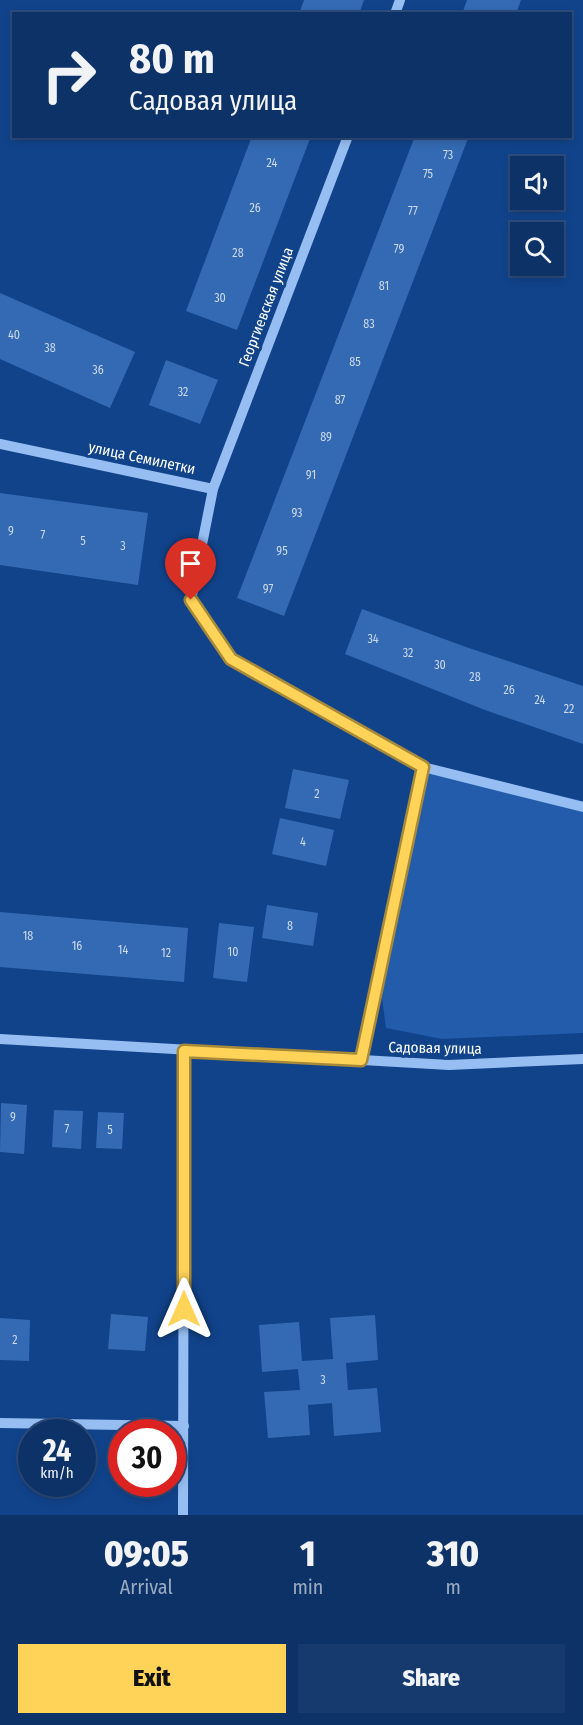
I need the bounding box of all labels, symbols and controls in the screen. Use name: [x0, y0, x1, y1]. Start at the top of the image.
text: 80 m: [129, 34, 215, 84]
icon: right: [30, 36, 108, 114]
text: Садовая улица: [129, 85, 297, 117]
house number: 73: [443, 148, 453, 162]
house number: 24: [267, 156, 278, 170]
map controls: [510, 156, 564, 276]
button: sound: [510, 156, 564, 210]
house number: 75: [423, 167, 434, 181]
house number: 26: [249, 201, 261, 215]
house number: 77: [408, 204, 418, 218]
button: search: [510, 222, 564, 276]
house number: 79: [394, 242, 404, 256]
street label: Георгиевская улица: [235, 245, 297, 369]
house number: 28: [232, 246, 244, 260]
house number: 81: [379, 279, 389, 293]
house number: 30: [214, 291, 226, 305]
house number: 83: [363, 317, 375, 331]
house number: 40: [8, 328, 20, 342]
house number: 38: [44, 341, 56, 355]
house number: 85: [349, 355, 361, 369]
house number: 36: [92, 363, 104, 377]
house number: 32: [178, 385, 188, 399]
house number: 87: [335, 393, 345, 407]
house number: 89: [320, 430, 332, 444]
street label: улица Семилетки: [87, 438, 197, 478]
house number: 91: [306, 468, 316, 482]
house number: 93: [291, 506, 303, 520]
house number: 9: [8, 524, 14, 538]
house number: 7: [41, 528, 46, 542]
house number: 5: [80, 534, 86, 548]
pin: [165, 538, 216, 600]
house number: 3: [120, 539, 126, 553]
house number: 95: [276, 544, 288, 558]
icon: arrive: [174, 547, 207, 580]
house number: 97: [263, 582, 273, 596]
house number: 34: [367, 632, 379, 646]
house number: 32: [403, 646, 413, 660]
house number: 30: [434, 658, 446, 672]
house number: 28: [469, 670, 481, 684]
house number: 26: [503, 683, 515, 697]
house number: 24: [535, 693, 546, 707]
house number: 22: [564, 702, 574, 716]
house number: 2: [314, 787, 320, 801]
house number: 4: [300, 835, 306, 849]
house number: 8: [287, 919, 293, 933]
house number: 18: [23, 929, 33, 943]
house number: 16: [72, 939, 82, 953]
house number: 14: [118, 943, 128, 957]
house number: 10: [228, 945, 238, 959]
house number: 12: [161, 946, 171, 960]
street label: Садовая улица: [388, 1038, 482, 1058]
house number: 9: [10, 1110, 16, 1124]
house number: 7: [65, 1122, 70, 1136]
house number: 5: [107, 1123, 113, 1137]
position arrow: [152, 1277, 216, 1341]
house number: 2: [12, 1333, 18, 1347]
house number: 3: [320, 1373, 326, 1387]
speed limit sign: 30: [108, 1419, 186, 1497]
text: 24: [43, 1433, 71, 1469]
text: km/h: [40, 1464, 74, 1482]
text: 09:05: [104, 1532, 189, 1576]
text: 1: [300, 1532, 316, 1576]
text: 310: [427, 1532, 479, 1576]
text: Arrival: [120, 1575, 173, 1599]
text: min: [292, 1575, 323, 1599]
text: m: [445, 1575, 461, 1599]
button: Exit: [18, 1644, 286, 1713]
button: Share: [298, 1644, 565, 1713]

